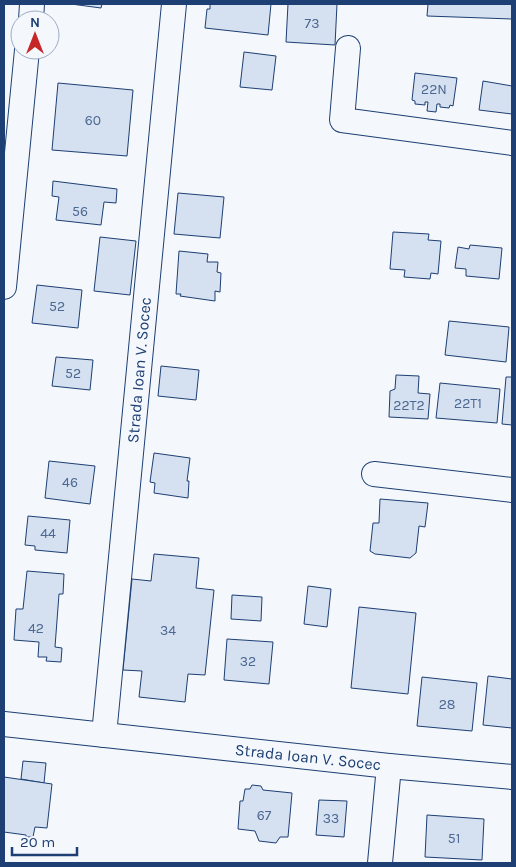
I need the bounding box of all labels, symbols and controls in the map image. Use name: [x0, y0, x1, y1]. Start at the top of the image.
north arrow: [10, 10, 60, 60]
text: N: [30, 14, 40, 31]
house number: 73: [305, 15, 319, 32]
house number: 22N: [421, 81, 447, 98]
house number: 60: [85, 112, 101, 129]
house number: 56: [72, 203, 88, 220]
street label: Strada Ioan V. Socec: [123, 296, 155, 444]
house number: 52: [49, 298, 65, 315]
house number: 52: [65, 365, 81, 382]
house number: 22T1: [454, 395, 482, 412]
house number: 22T2: [393, 397, 425, 414]
house number: 46: [62, 474, 78, 491]
house number: 44: [40, 525, 56, 542]
house number: 42: [28, 620, 44, 637]
house number: 34: [160, 622, 176, 639]
house number: 32: [240, 653, 256, 670]
house number: 28: [439, 696, 455, 713]
street label: Strada Ioan V. Socec: [234, 740, 382, 774]
house number: 67: [257, 807, 272, 824]
house number: 33: [323, 810, 339, 827]
scale bar: [12, 824, 78, 856]
house number: 51: [448, 830, 460, 847]
text: 20 m: [20, 833, 55, 851]

